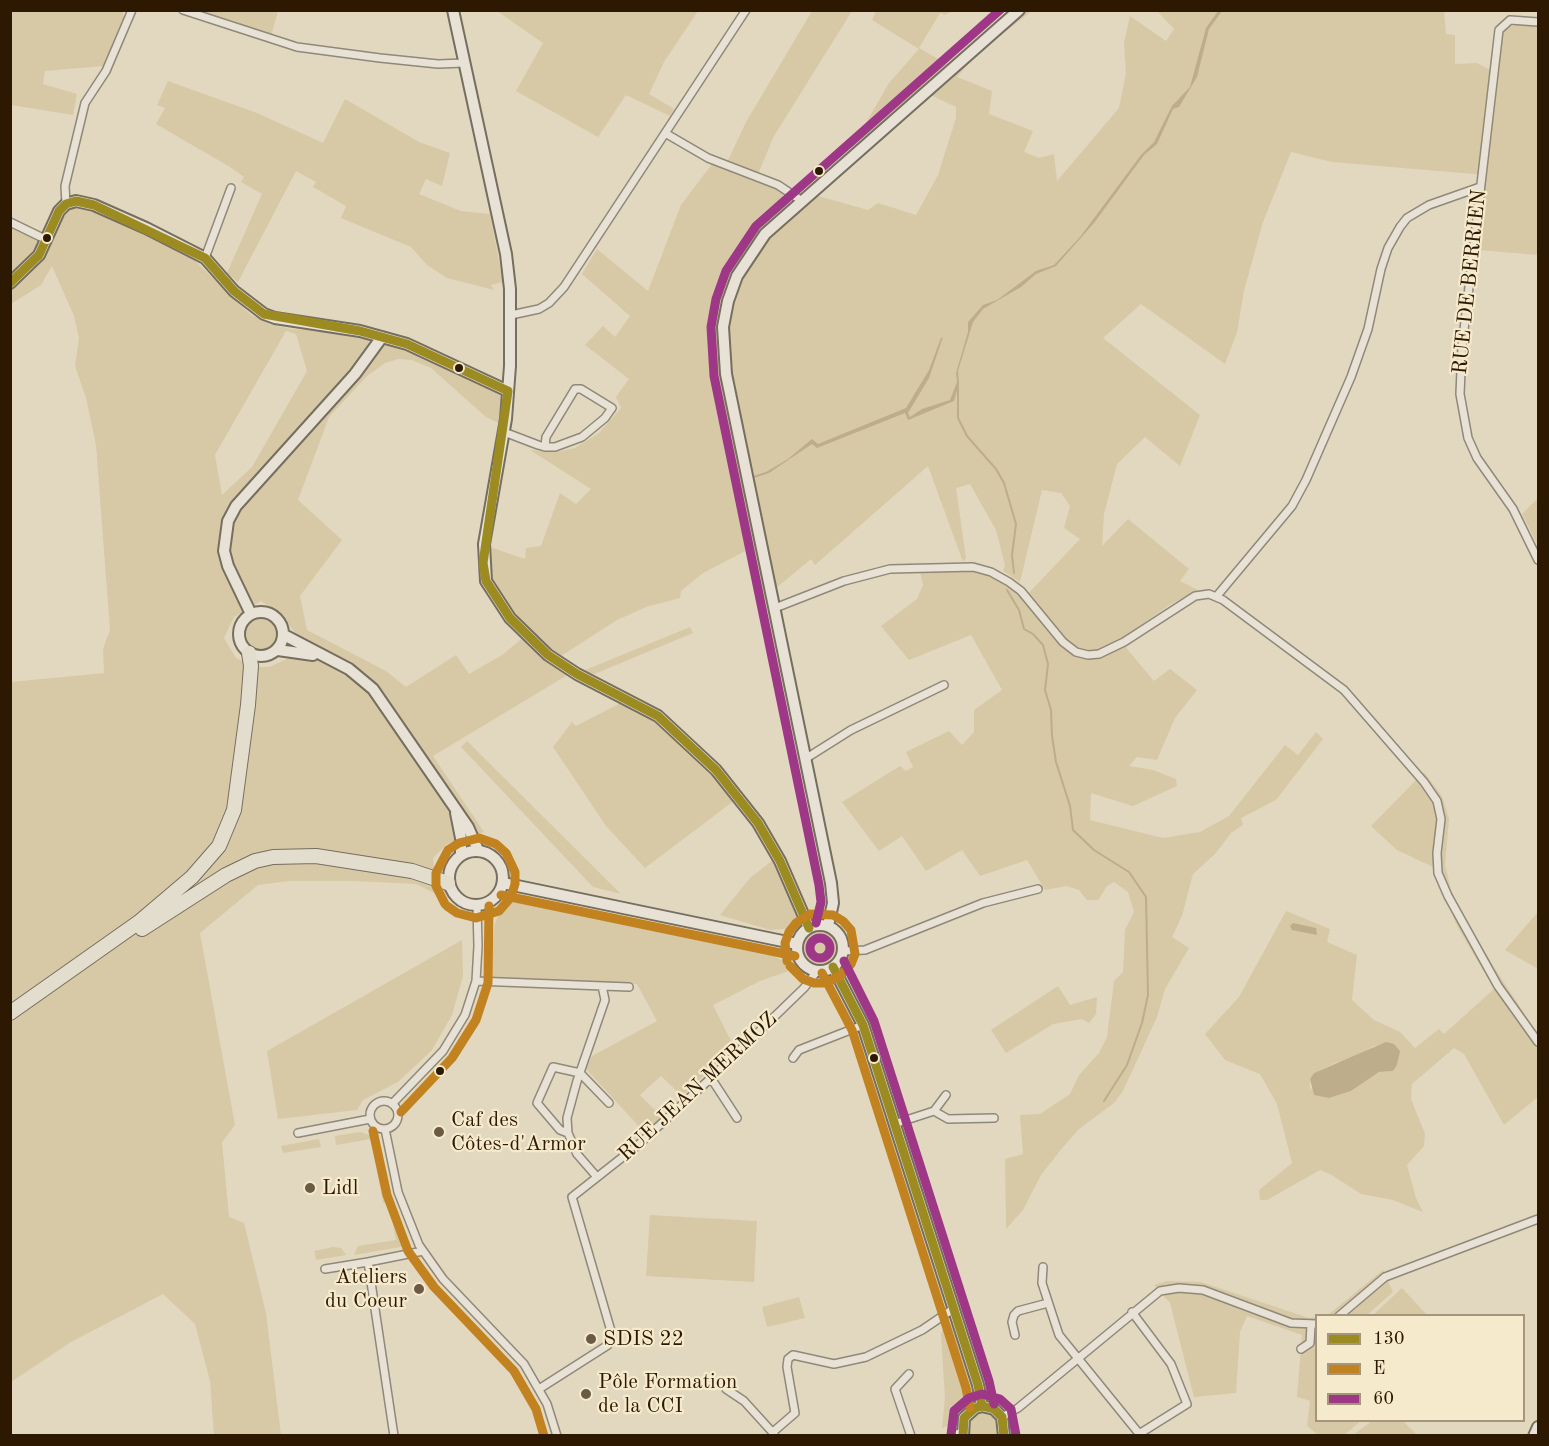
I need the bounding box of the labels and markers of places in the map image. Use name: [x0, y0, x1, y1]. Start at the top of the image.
unlabelled marker: [813, 165, 825, 177]
unlabelled marker: [41, 232, 53, 244]
unlabelled marker: [453, 362, 465, 374]
unlabelled marker: [868, 1052, 880, 1064]
unlabelled marker: [434, 1065, 446, 1077]
place label: Caf des Côtes-d'Armor: [451, 1107, 586, 1157]
marker: Caf des Côtes-d'Armor: [432, 1125, 446, 1139]
place label: Lidl: [322, 1175, 358, 1201]
marker: Lidl: [303, 1181, 317, 1195]
place label: Ateliers du Coeur: [325, 1264, 407, 1314]
marker: Ateliers du Coeur: [412, 1282, 426, 1296]
place label: SDIS 22: [603, 1326, 684, 1352]
marker: SDIS 22: [584, 1332, 598, 1346]
place label: Pôle Formation de la CCI: [598, 1369, 737, 1419]
marker: Pôle Formation de la CCI: [579, 1387, 593, 1401]

